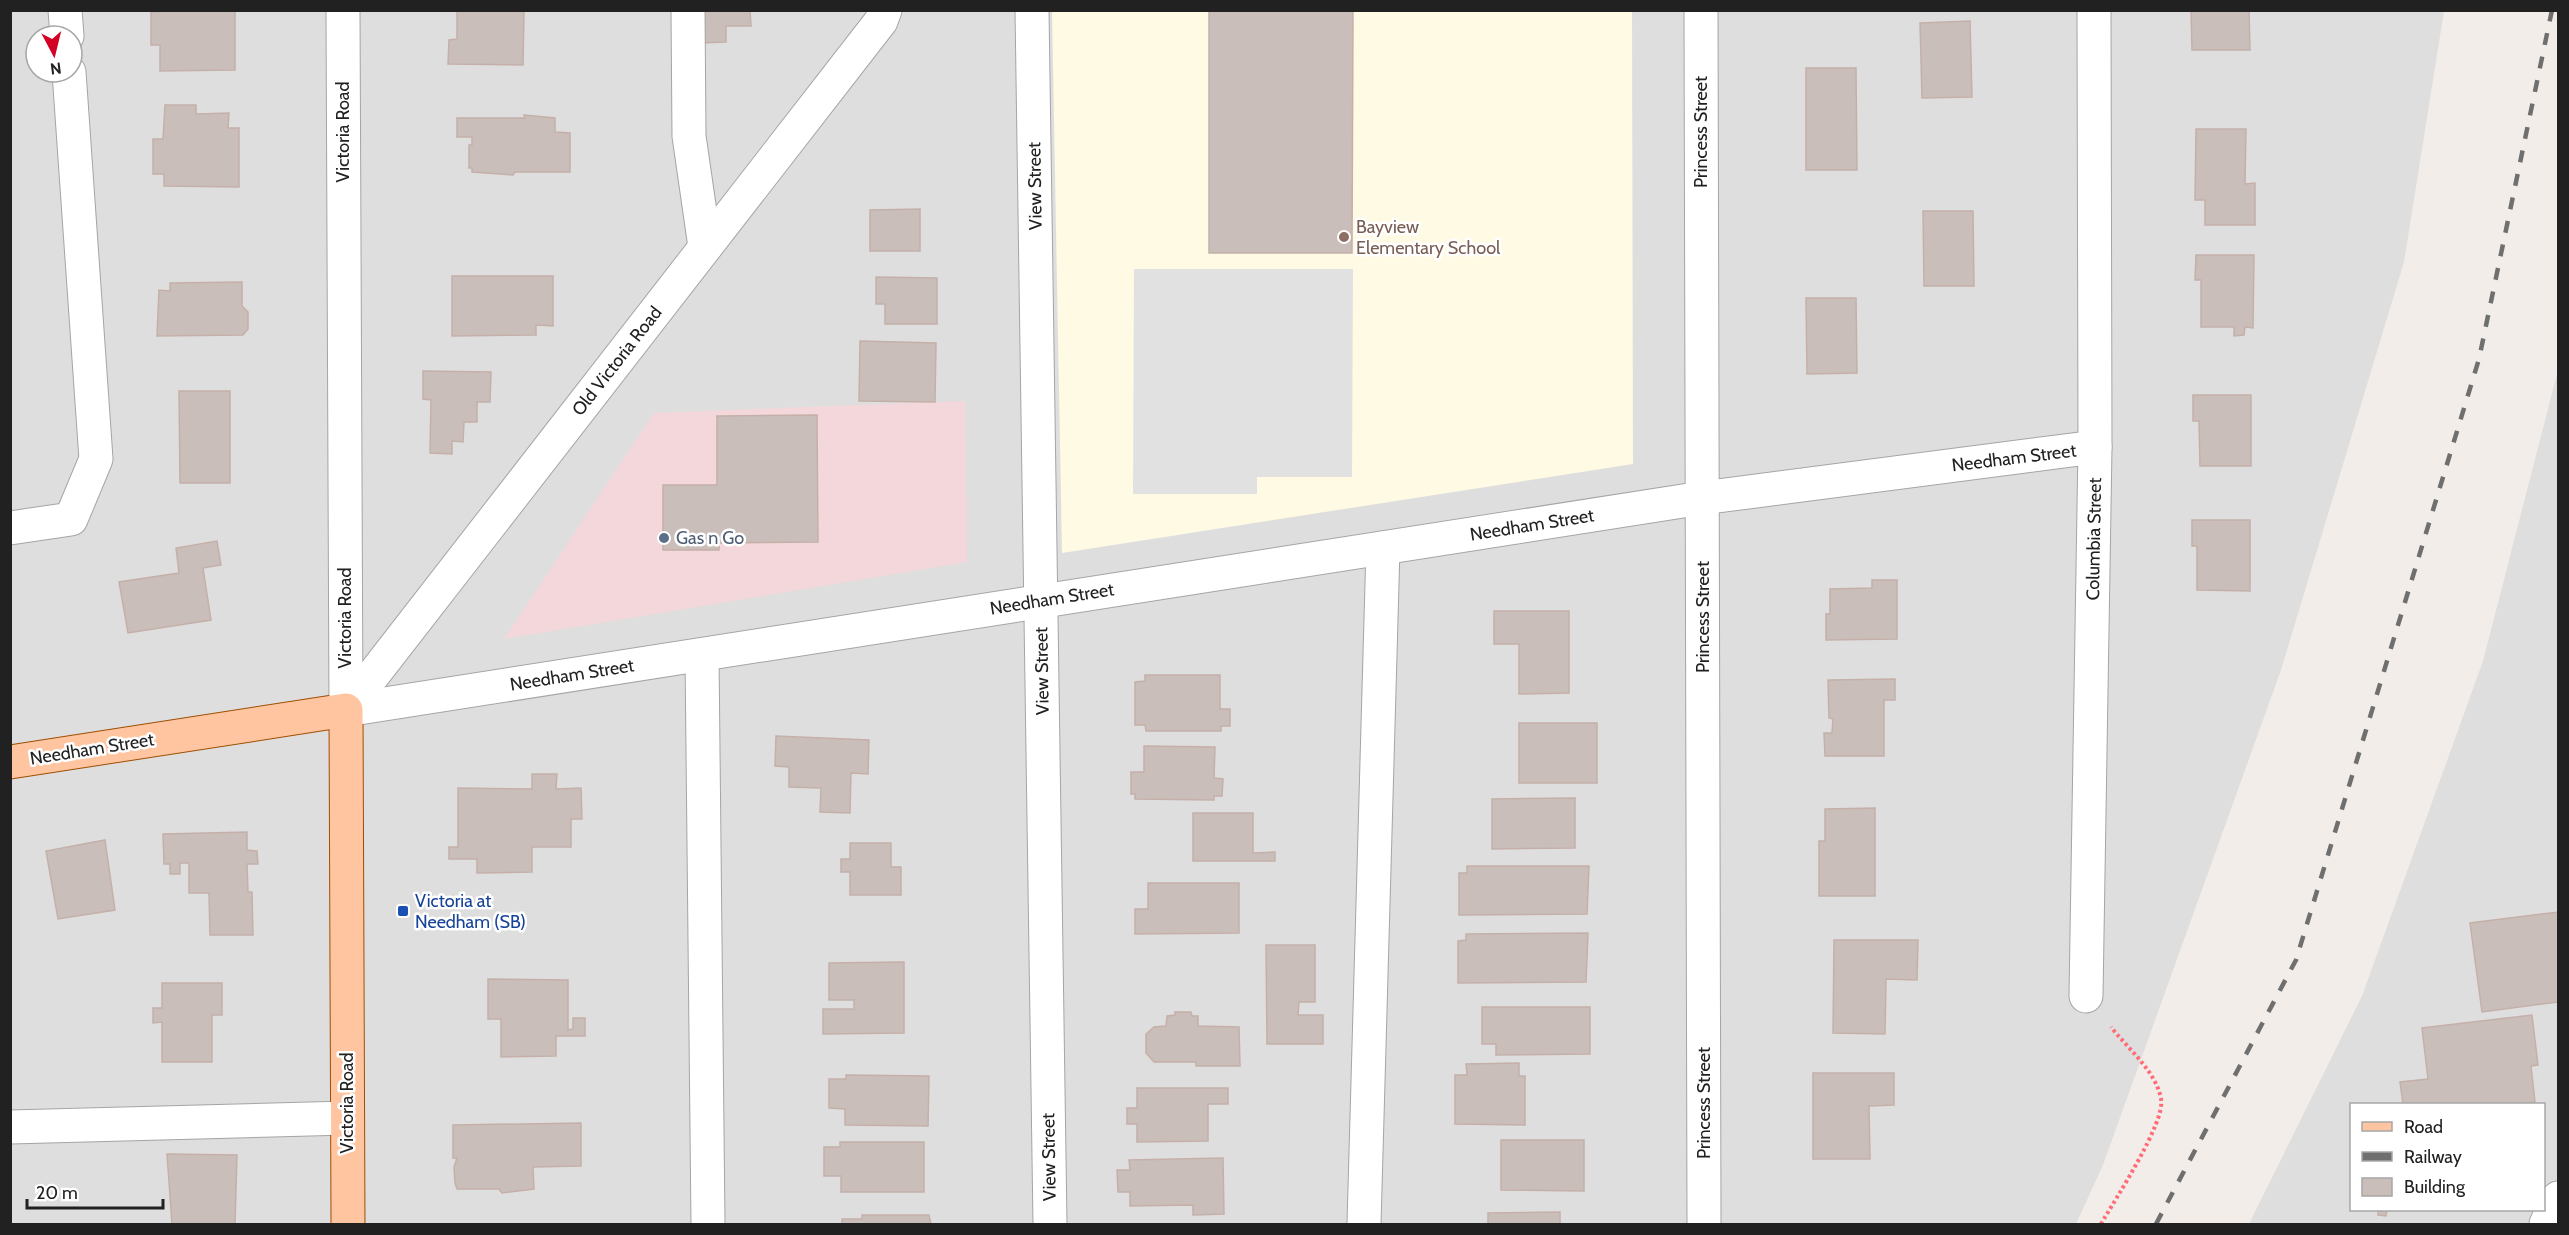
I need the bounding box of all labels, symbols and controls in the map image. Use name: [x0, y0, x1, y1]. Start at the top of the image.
north arrow: [24, 24, 84, 84]
text: N: [49, 58, 63, 79]
street label: Princess Street: [1690, 76, 1712, 188]
street label: Victoria Road: [332, 82, 354, 182]
street label: View Street: [1023, 142, 1047, 230]
place label: Bayview Elementary School: [1356, 216, 1501, 259]
marker: Bayview Elementary School: [1337, 230, 1351, 244]
street label: Old Victoria Road: [567, 302, 667, 420]
street label: Needham Street: [1950, 439, 2078, 477]
street label: Columbia Street: [2082, 477, 2106, 601]
street label: Needham Street: [1468, 504, 1596, 546]
place label: Gas n Go: [676, 527, 744, 549]
marker: Gas n Go: [657, 531, 671, 545]
street label: Princess Street: [1692, 561, 1714, 673]
street label: Victoria Road: [334, 568, 356, 668]
street label: Needham Street: [988, 578, 1116, 620]
street label: View Street: [1030, 627, 1054, 715]
street label: Needham Street: [508, 654, 636, 696]
street label: Needham Street: [28, 728, 156, 770]
place label: Victoria at Needham (SB): [415, 890, 526, 933]
marker: Victoria at Needham (SB): [396, 904, 410, 918]
street label: Princess Street: [1693, 1047, 1715, 1159]
street label: Victoria Road: [336, 1053, 358, 1153]
legend: [2350, 1103, 2545, 1211]
street label: View Street: [1037, 1113, 1061, 1201]
text: Road: [2404, 1116, 2443, 1138]
text: Railway: [2404, 1146, 2462, 1168]
scale bar: [27, 1172, 164, 1210]
text: Building: [2404, 1176, 2466, 1198]
text: 20 m: [36, 1182, 78, 1204]

